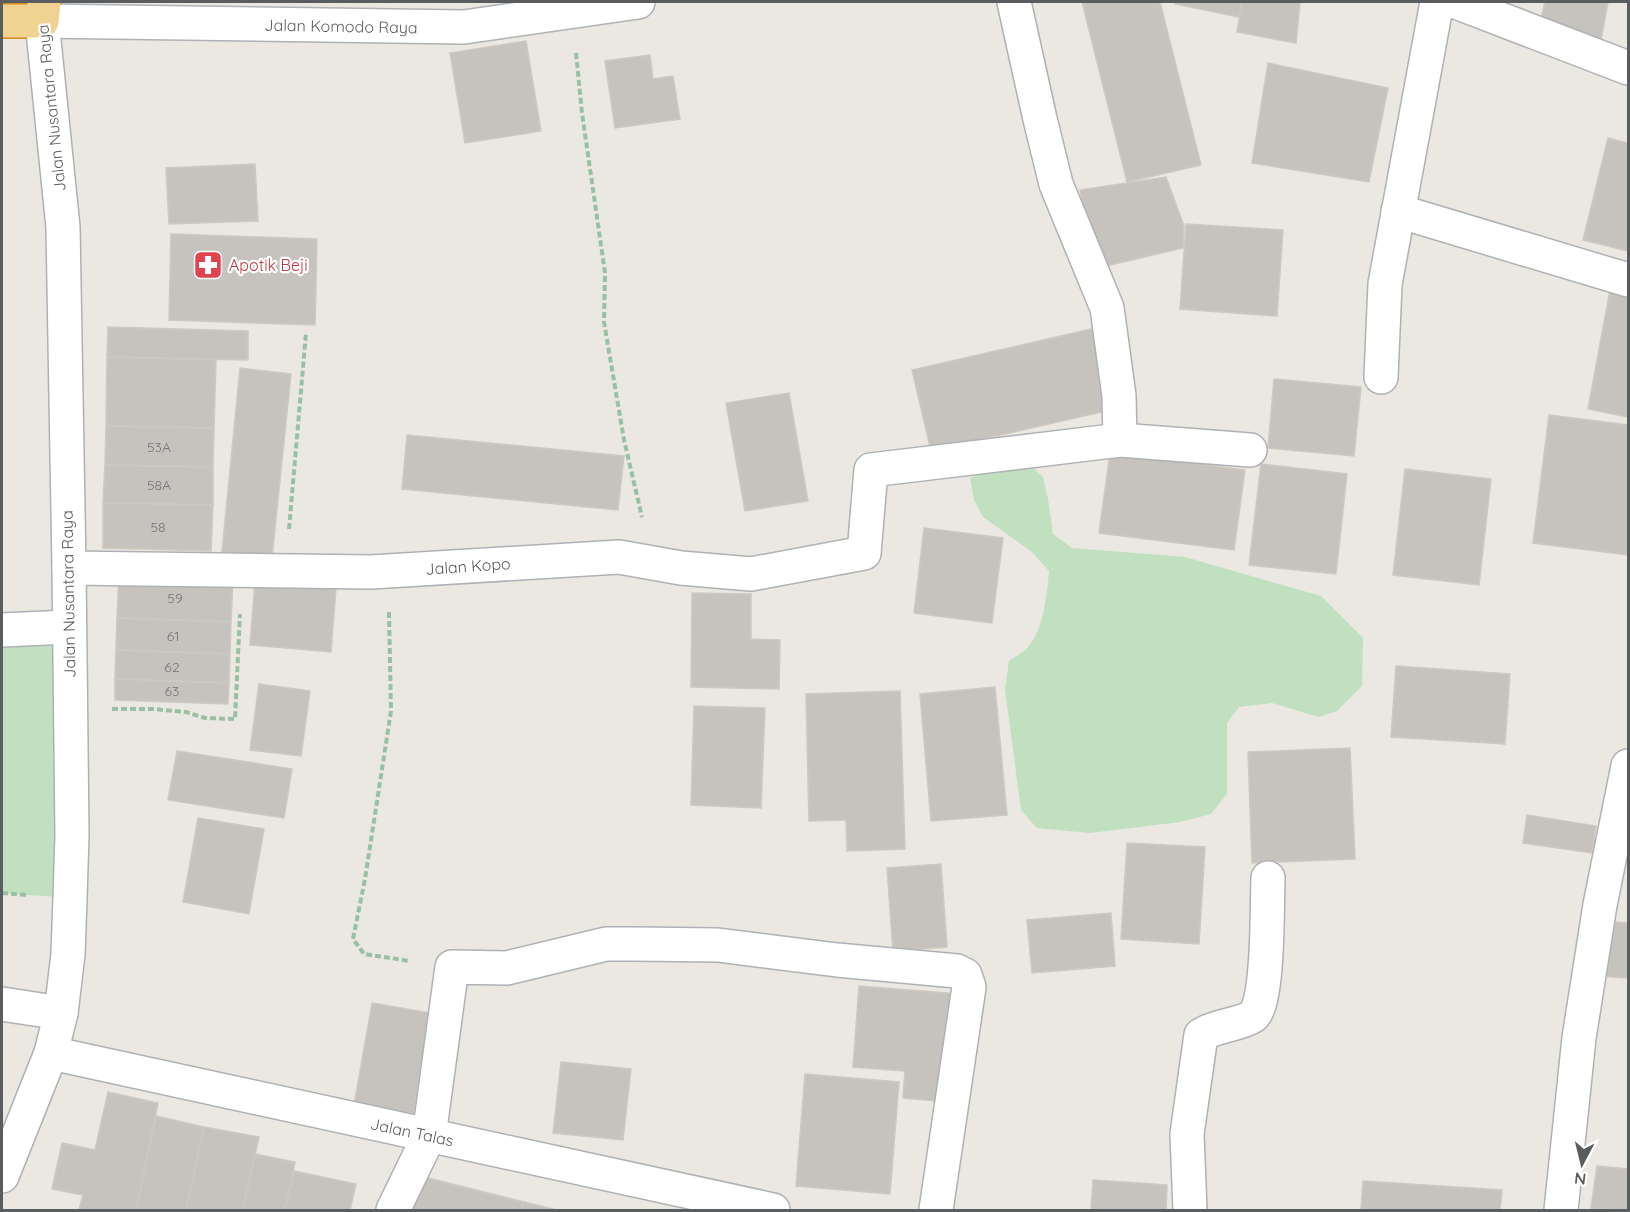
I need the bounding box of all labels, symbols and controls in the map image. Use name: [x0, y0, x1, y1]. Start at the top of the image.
street label: Jalan Komodo Raya: [264, 15, 418, 37]
street label: Jalan Nusantara Raya: [32, 24, 70, 192]
pharmacy icon: Apotik Beji: [192, 249, 224, 281]
place label: Apotik Beji: [229, 255, 308, 275]
house number: 53A: [147, 438, 171, 456]
house number: 58A: [147, 476, 171, 494]
street label: Jalan Nusantara Raya: [57, 510, 79, 678]
house number: 58: [150, 518, 166, 536]
street label: Jalan Kopo: [425, 553, 511, 579]
house number: 59: [167, 589, 183, 607]
house number: 61: [167, 627, 179, 645]
house number: 62: [164, 658, 180, 676]
house number: 63: [165, 682, 179, 700]
street label: Jalan Talas: [369, 1113, 455, 1151]
north arrow: [1552, 1134, 1612, 1194]
text: N: [1573, 1168, 1587, 1190]

